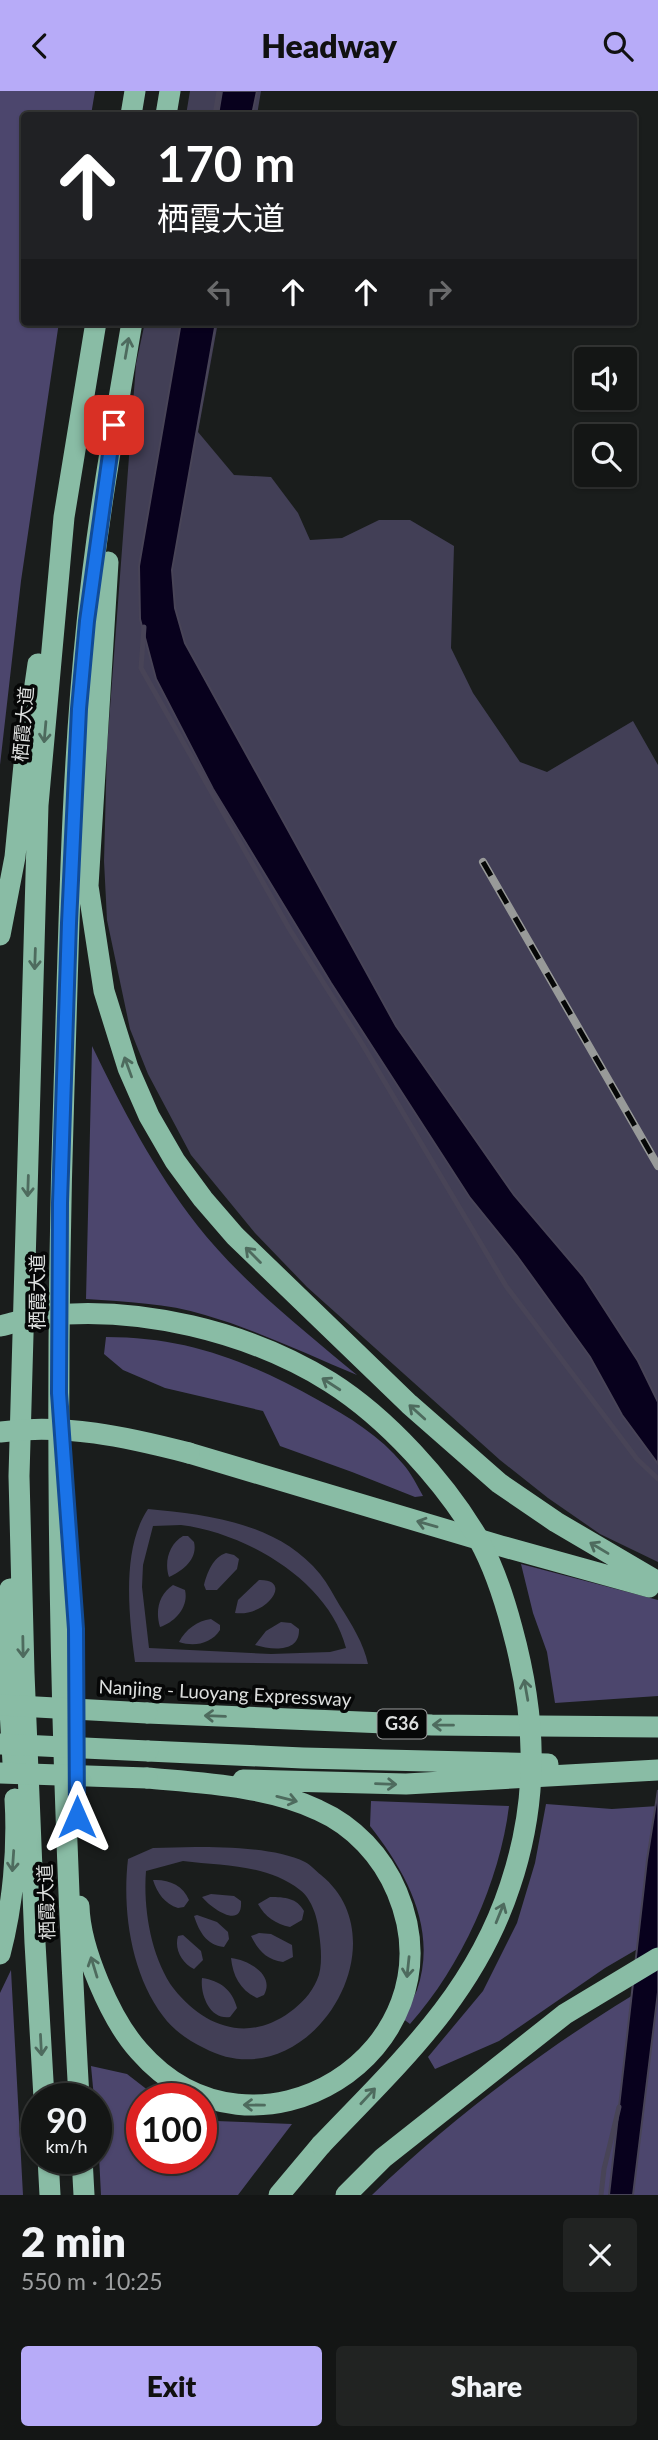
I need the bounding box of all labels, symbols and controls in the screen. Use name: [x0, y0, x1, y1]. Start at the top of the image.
text: Headway: [261, 26, 397, 65]
icon: back: [21, 27, 59, 65]
icon: search: [599, 27, 637, 65]
text: 170 m: [157, 134, 295, 192]
icon: ahead: [42, 140, 133, 231]
text: 栖霞大道: [157, 198, 285, 237]
icon: left: [201, 273, 239, 311]
icon: ahead: [274, 273, 312, 311]
icon: ahead: [347, 273, 385, 311]
icon: right: [420, 273, 458, 311]
one-way arrow: [121, 337, 134, 360]
map controls: [574, 347, 637, 487]
button: sound: [574, 347, 637, 410]
pin: [84, 395, 144, 455]
icon: arrive: [95, 406, 133, 444]
button: search: [574, 424, 637, 487]
street label: 栖霞大道: [8, 685, 37, 763]
one-way arrow: [38, 720, 51, 742]
one-way arrow: [28, 947, 41, 970]
one-way arrow: [121, 1056, 133, 1078]
one-way arrow: [22, 1174, 35, 1197]
one-way arrow: [245, 1246, 262, 1263]
street label: 栖霞大道: [25, 1254, 48, 1330]
one-way arrow: [322, 1377, 341, 1391]
one-way arrow: [409, 1404, 427, 1420]
one-way arrow: [416, 1517, 438, 1530]
one-way arrow: [589, 1541, 609, 1555]
one-way arrow: [17, 1635, 30, 1658]
street label: Nanjing - Luoyang Expressway: [98, 1674, 352, 1711]
one-way arrow: [519, 1679, 532, 1702]
one-way arrow: [204, 1709, 227, 1722]
road number: G36: [378, 1709, 426, 1739]
one-way arrow: [432, 1718, 455, 1732]
one-way arrow: [375, 1777, 398, 1790]
position arrow: [40, 1780, 114, 1854]
one-way arrow: [275, 1793, 298, 1806]
one-way arrow: [6, 1850, 19, 1872]
street label: 栖霞大道: [33, 1864, 58, 1940]
one-way arrow: [495, 1902, 508, 1924]
one-way arrow: [402, 1955, 415, 1978]
one-way arrow: [86, 1956, 99, 1978]
one-way arrow: [35, 2034, 48, 2056]
speed limit sign: 100: [126, 2083, 217, 2174]
one-way arrow: [360, 2087, 376, 2105]
text: 90: [46, 2098, 87, 2140]
one-way arrow: [242, 2098, 265, 2111]
text: km/h: [45, 2135, 88, 2157]
text: 2 min: [21, 2216, 126, 2266]
button: close: [563, 2218, 637, 2292]
text: 550 m · 10:25: [21, 2267, 163, 2295]
button: Exit: [21, 2346, 322, 2426]
button: Share: [336, 2346, 637, 2426]

